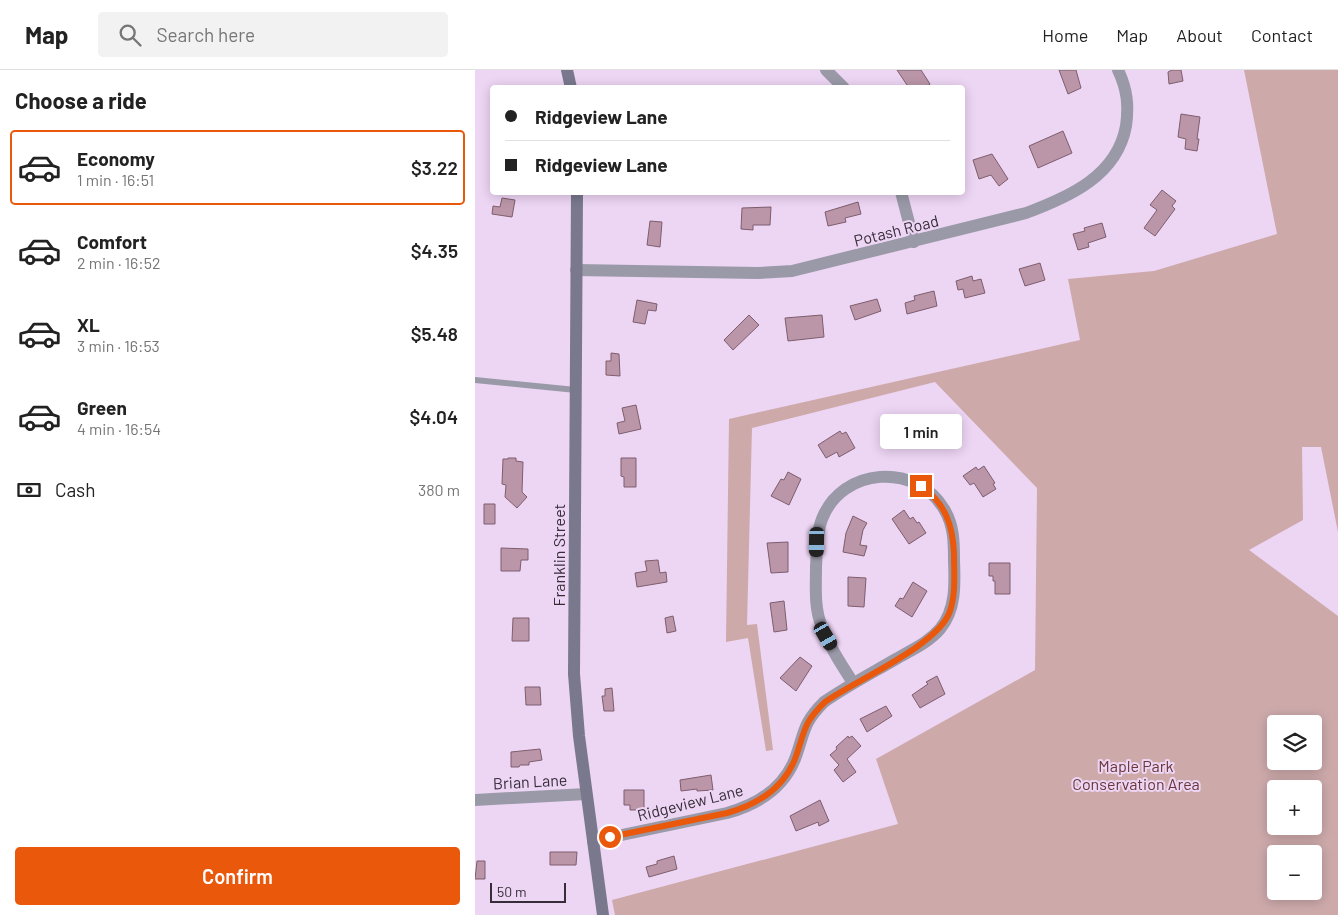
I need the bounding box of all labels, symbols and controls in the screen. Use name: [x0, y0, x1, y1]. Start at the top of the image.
search box: [98, 12, 448, 57]
text: Map: [25, 20, 68, 49]
icon: search: [116, 21, 144, 49]
text: Search here: [156, 23, 255, 46]
text: Home: [1042, 24, 1088, 46]
text: Map: [1116, 24, 1148, 46]
text: About: [1176, 24, 1223, 46]
text: Contact: [1251, 24, 1313, 46]
text: Choose a ride: [15, 87, 147, 113]
text: Ridgeview Lane: [535, 105, 668, 128]
icon: car: [17, 145, 62, 190]
text: Economy: [77, 147, 155, 170]
text: Ridgeview Lane: [535, 153, 668, 176]
text: $3.22: [411, 156, 458, 179]
text: 1 min · 16:51: [77, 170, 154, 189]
street label: Potash Road: [852, 210, 940, 250]
icon: car: [17, 228, 62, 273]
text: Comfort: [77, 230, 147, 253]
text: $4.35: [411, 239, 458, 262]
text: 2 min · 16:52: [77, 253, 161, 272]
icon: car: [17, 311, 62, 356]
text: XL: [77, 313, 100, 336]
text: $5.48: [411, 322, 458, 345]
text: 3 min · 16:53: [77, 336, 160, 355]
icon: car: [17, 394, 62, 439]
text: Green: [77, 396, 127, 419]
text: $4.04: [410, 405, 458, 428]
callout: 1 min: [880, 414, 962, 448]
text: 4 min · 16:54: [77, 419, 161, 438]
text: 1 min: [904, 422, 938, 441]
route end: [910, 475, 932, 497]
icon: cash: [15, 476, 43, 504]
text: Cash: [55, 478, 96, 501]
text: 380 m: [418, 480, 460, 499]
street label: Franklin Street: [549, 504, 568, 606]
car: [809, 527, 824, 557]
car: [812, 619, 839, 653]
map controls: [1267, 715, 1322, 900]
button: layers: [1267, 715, 1322, 770]
park label: Maple Park Conservation Area: [1072, 756, 1200, 793]
street label: Brian Lane: [492, 770, 568, 792]
street label: Ridgeview Lane: [635, 780, 745, 824]
button: +: [1267, 780, 1322, 835]
route start: [599, 826, 621, 848]
button: −: [1267, 845, 1322, 900]
button: Confirm: [15, 847, 460, 905]
scale bar: [490, 880, 566, 903]
text: 50 m: [497, 883, 526, 900]

